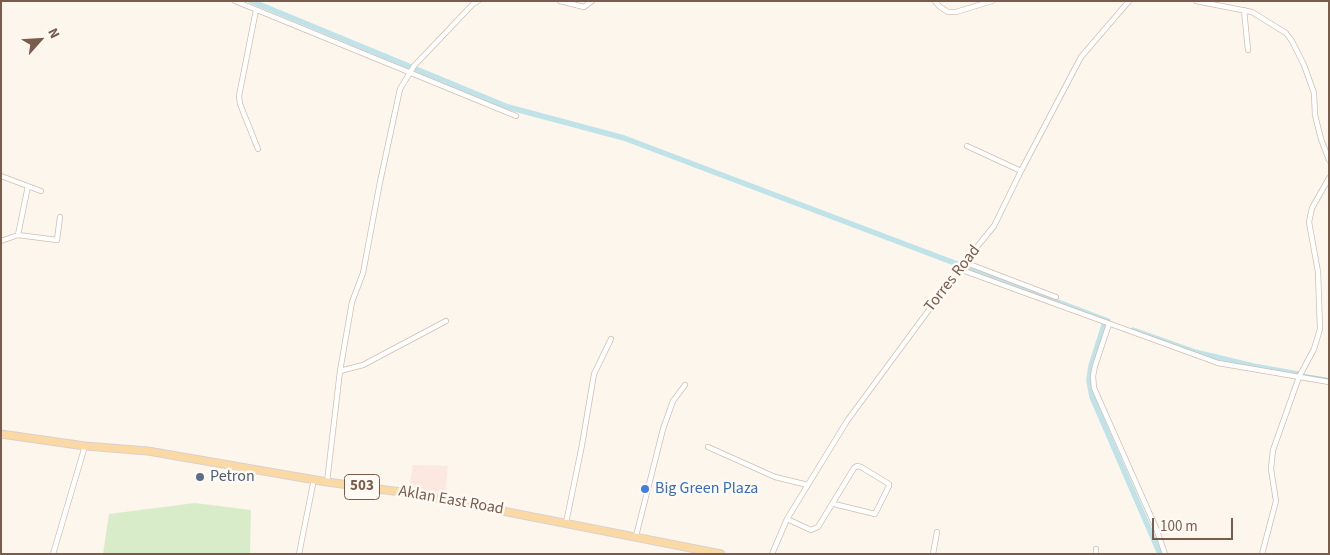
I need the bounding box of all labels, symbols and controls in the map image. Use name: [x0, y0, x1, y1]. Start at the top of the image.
north arrow: [15, 15, 65, 65]
text: N: [42, 25, 65, 42]
street label: Torres Road: [921, 242, 985, 316]
place label: Petron: [210, 467, 255, 487]
marker: Petron: [194, 471, 206, 483]
road number: 503: [344, 474, 380, 500]
place label: Big Green Plaza: [655, 479, 758, 499]
street label: Aklan East Road: [397, 482, 505, 520]
marker: Big Green Plaza: [639, 483, 651, 495]
scale bar: [1155, 508, 1236, 540]
text: 100 m: [1160, 516, 1198, 537]

